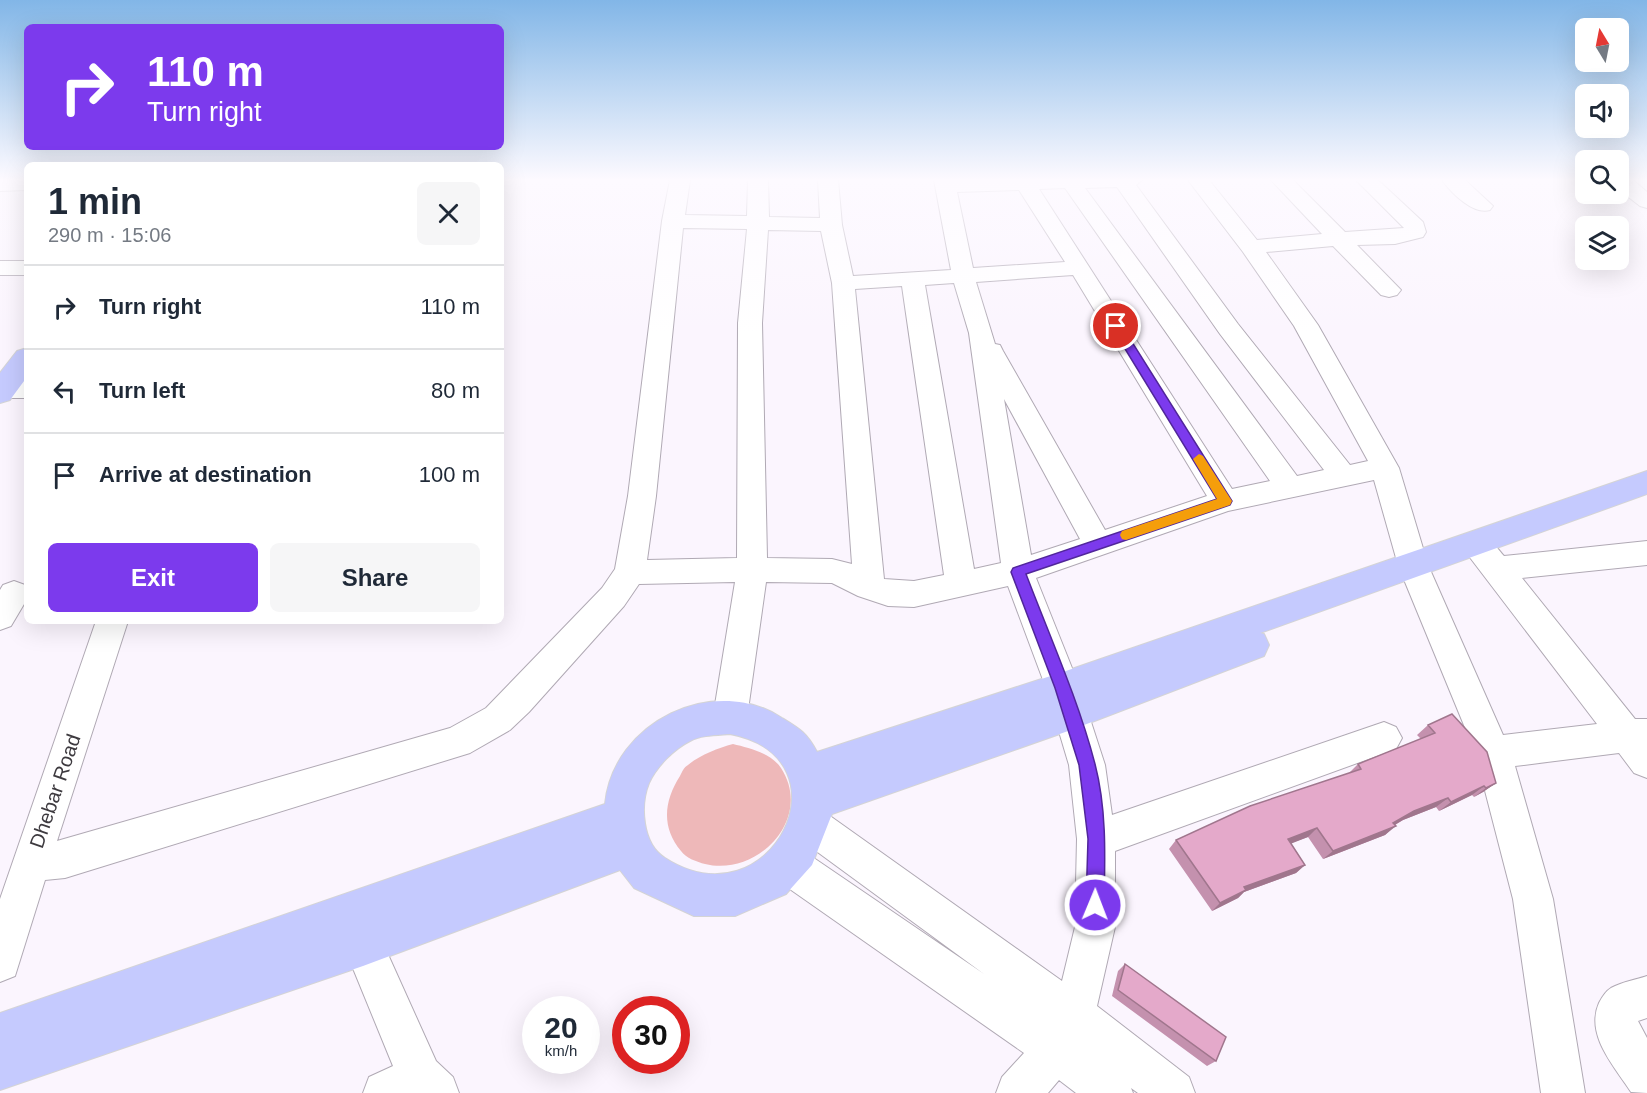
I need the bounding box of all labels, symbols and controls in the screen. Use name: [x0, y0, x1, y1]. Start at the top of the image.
north arrow: [1575, 18, 1629, 72]
map controls: [1575, 18, 1629, 270]
icon: right: [48, 48, 126, 126]
text: 110 m: [147, 48, 264, 95]
button: sound: [1575, 84, 1629, 138]
text: Turn right: [147, 97, 262, 127]
button: search: [1575, 150, 1629, 204]
text: 1 min: [48, 181, 142, 222]
button: close: [417, 182, 480, 245]
button: layers: [1575, 216, 1629, 270]
text: 290 m · 15:06: [48, 224, 171, 246]
icon: right: [48, 291, 81, 324]
text: Turn right: [99, 294, 201, 319]
text: 110 m: [420, 294, 480, 319]
pin: [1090, 300, 1141, 351]
icon: arrive: [1099, 309, 1132, 342]
icon: left: [48, 375, 81, 408]
text: Turn left: [99, 378, 185, 403]
text: 80 m: [431, 378, 480, 403]
icon: arrive: [48, 459, 81, 492]
text: Arrive at destination: [99, 462, 312, 487]
text: 100 m: [419, 462, 480, 487]
button: Exit: [48, 543, 258, 612]
button: Share: [270, 543, 480, 612]
street label: Dhebar Road: [25, 731, 85, 851]
position arrow: [1063, 873, 1127, 937]
speed limit sign: 30: [612, 996, 690, 1074]
text: 20: [544, 1011, 578, 1044]
text: km/h: [545, 1042, 577, 1059]

